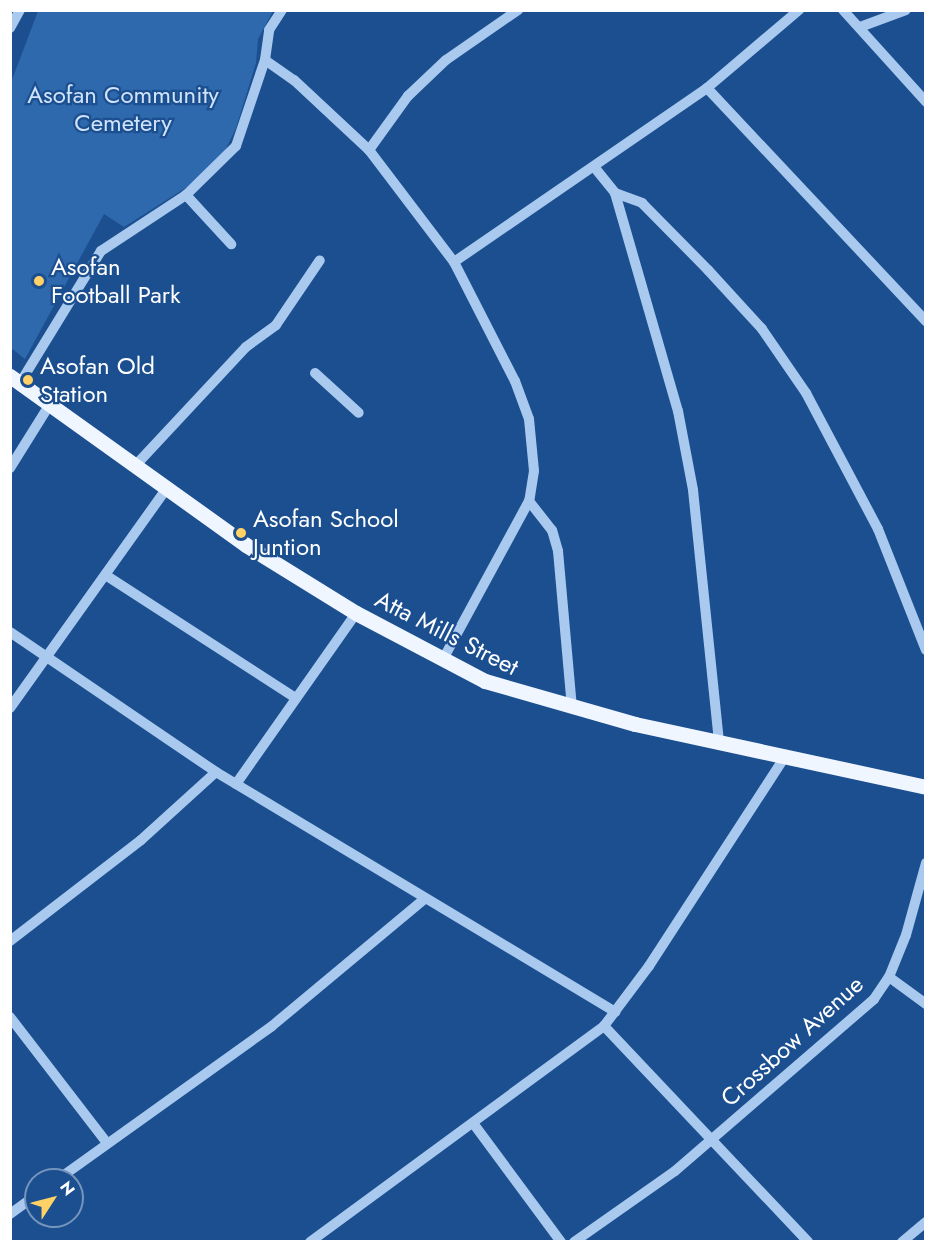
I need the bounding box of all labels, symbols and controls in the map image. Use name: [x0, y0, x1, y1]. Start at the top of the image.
park label: Asofan Community Cemetery: [27, 81, 219, 137]
place label: Asofan Football Park: [51, 253, 180, 309]
marker: Asofan Football Park: [32, 274, 46, 288]
place label: Asofan Old Station: [40, 352, 155, 408]
marker: Asofan Old Station: [21, 373, 35, 387]
place label: Asofan School Juntion: [253, 505, 399, 561]
marker: Asofan School Juntion: [234, 526, 248, 540]
street label: Atta Mills Street: [371, 585, 523, 681]
street label: Crossbow Avenue: [715, 970, 869, 1112]
north arrow: [24, 1168, 84, 1228]
text: N: [54, 1176, 80, 1200]

